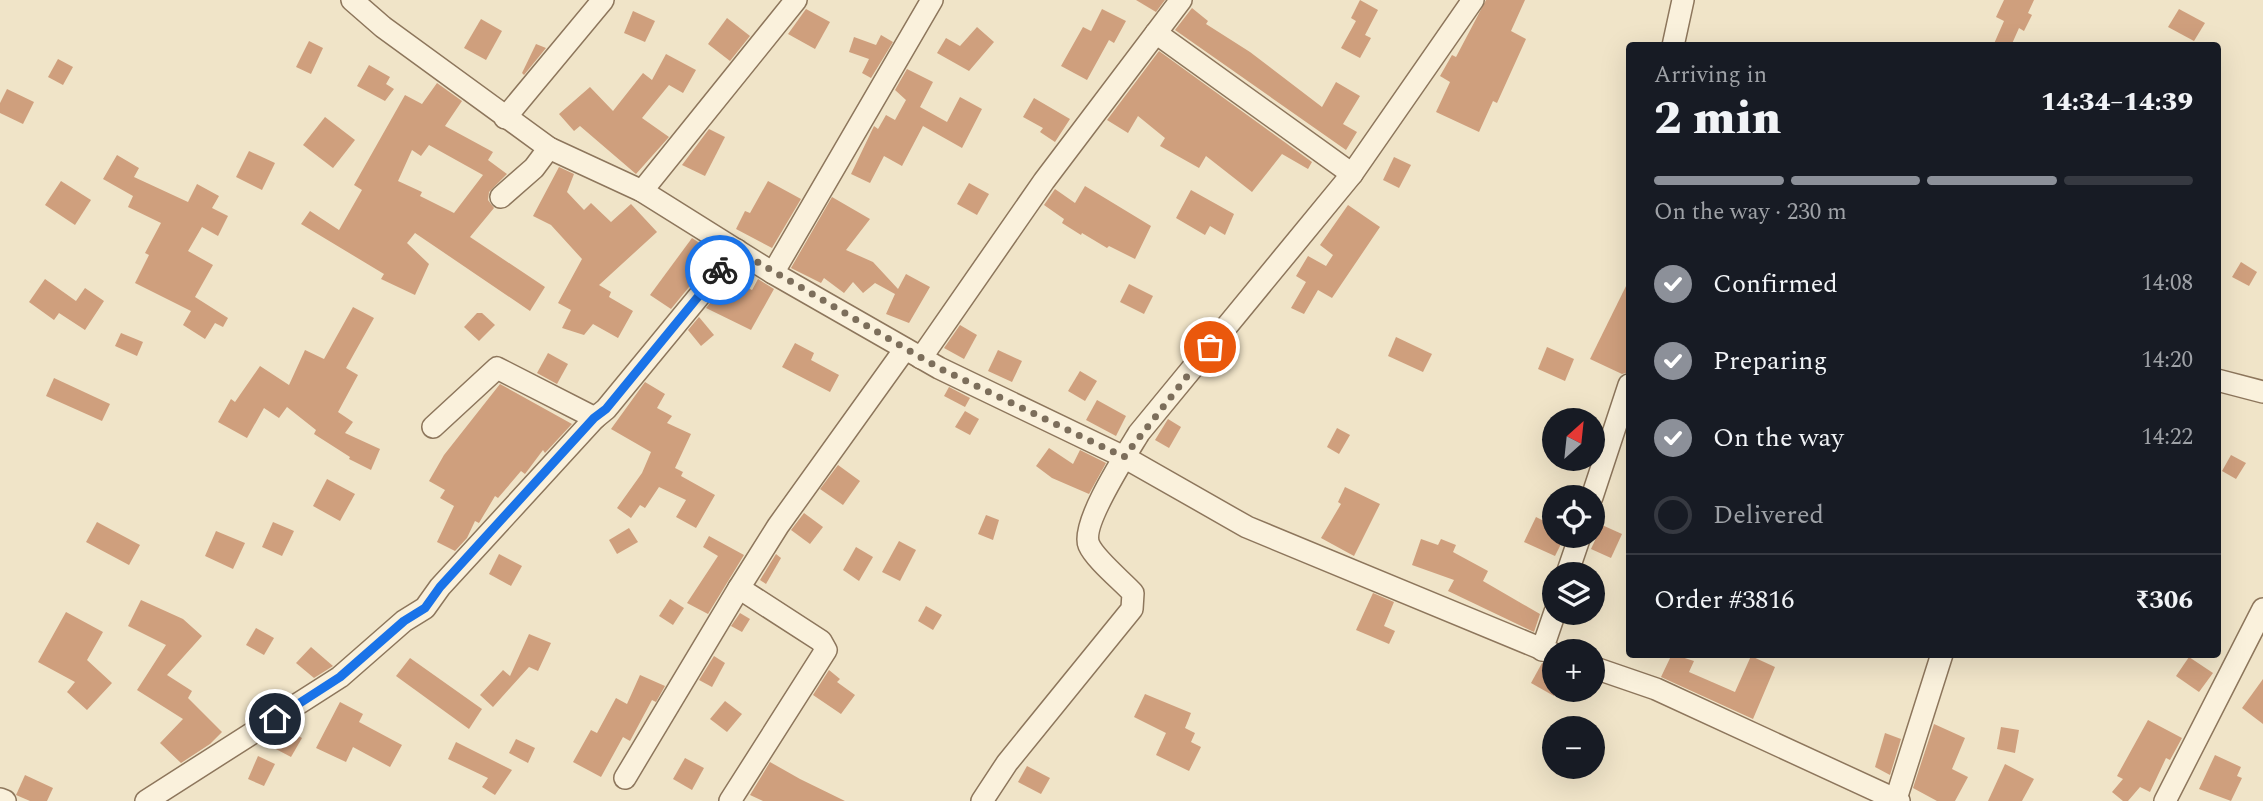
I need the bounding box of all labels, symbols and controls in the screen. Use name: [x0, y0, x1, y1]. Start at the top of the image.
text: Arriving in: [1654, 58, 1767, 93]
text: 14:34–14:39: [2041, 82, 2193, 122]
text: 2 min: [1654, 84, 1781, 154]
text: On the way · 230 m: [1654, 195, 1847, 230]
courier: [685, 235, 755, 305]
icon: bike: [701, 251, 739, 289]
text: Confirmed: [1713, 264, 1838, 304]
icon: check: [1654, 265, 1692, 303]
text: 14:08: [2141, 266, 2193, 301]
pin: [1180, 317, 1240, 377]
icon: bag: [1191, 328, 1229, 366]
text: Preparing: [1713, 341, 1827, 381]
icon: check: [1654, 342, 1692, 380]
text: 14:20: [2141, 343, 2193, 378]
north arrow: [1542, 408, 1605, 471]
map controls: [1542, 408, 1605, 779]
text: On the way: [1713, 418, 1844, 458]
icon: check: [1654, 419, 1692, 457]
text: 14:22: [2141, 420, 2193, 455]
button: locate: [1542, 485, 1605, 548]
text: Delivered: [1713, 495, 1824, 535]
button: layers: [1542, 562, 1605, 625]
text: Order #3816: [1654, 580, 1794, 620]
text: ₹306: [2135, 580, 2193, 620]
button: +: [1542, 639, 1605, 702]
pin: [245, 689, 305, 749]
icon: home: [256, 700, 294, 738]
button: −: [1542, 716, 1605, 779]

